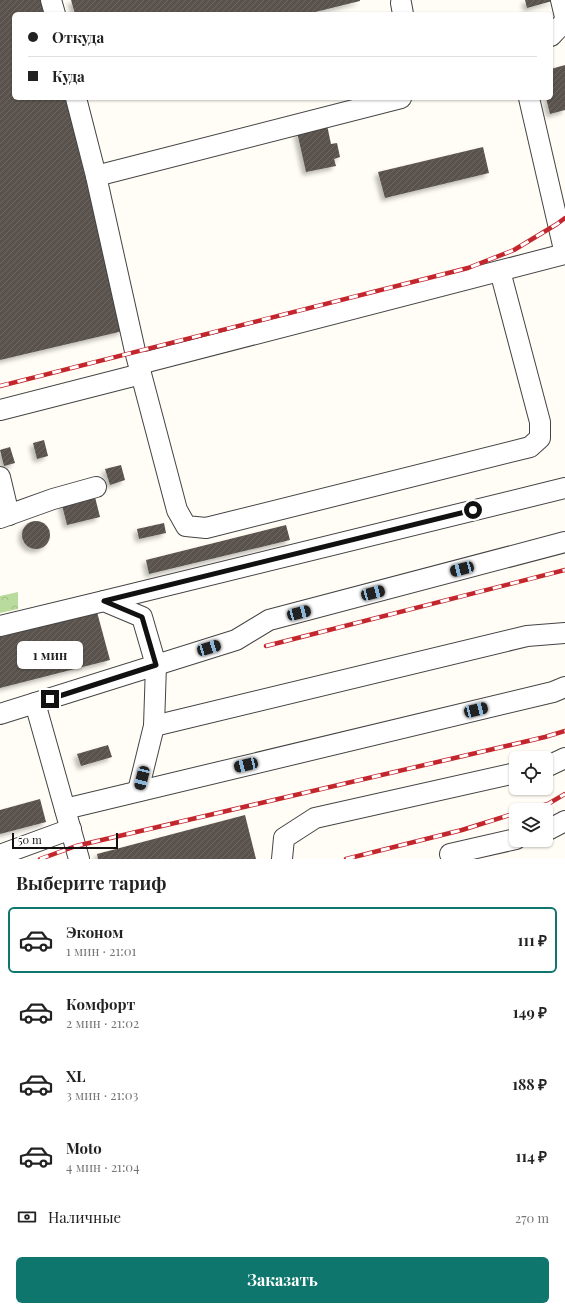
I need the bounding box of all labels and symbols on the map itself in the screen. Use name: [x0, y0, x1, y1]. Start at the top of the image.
route start: [464, 501, 482, 519]
car: [449, 560, 475, 578]
car: [360, 584, 386, 602]
car: [286, 604, 312, 622]
car: [196, 639, 222, 657]
callout: 1 мин: [17, 641, 83, 669]
route end: [41, 690, 59, 708]
car: [463, 701, 489, 719]
car: [233, 756, 259, 774]
car: [133, 765, 151, 791]
scale bar: [12, 831, 118, 850]

